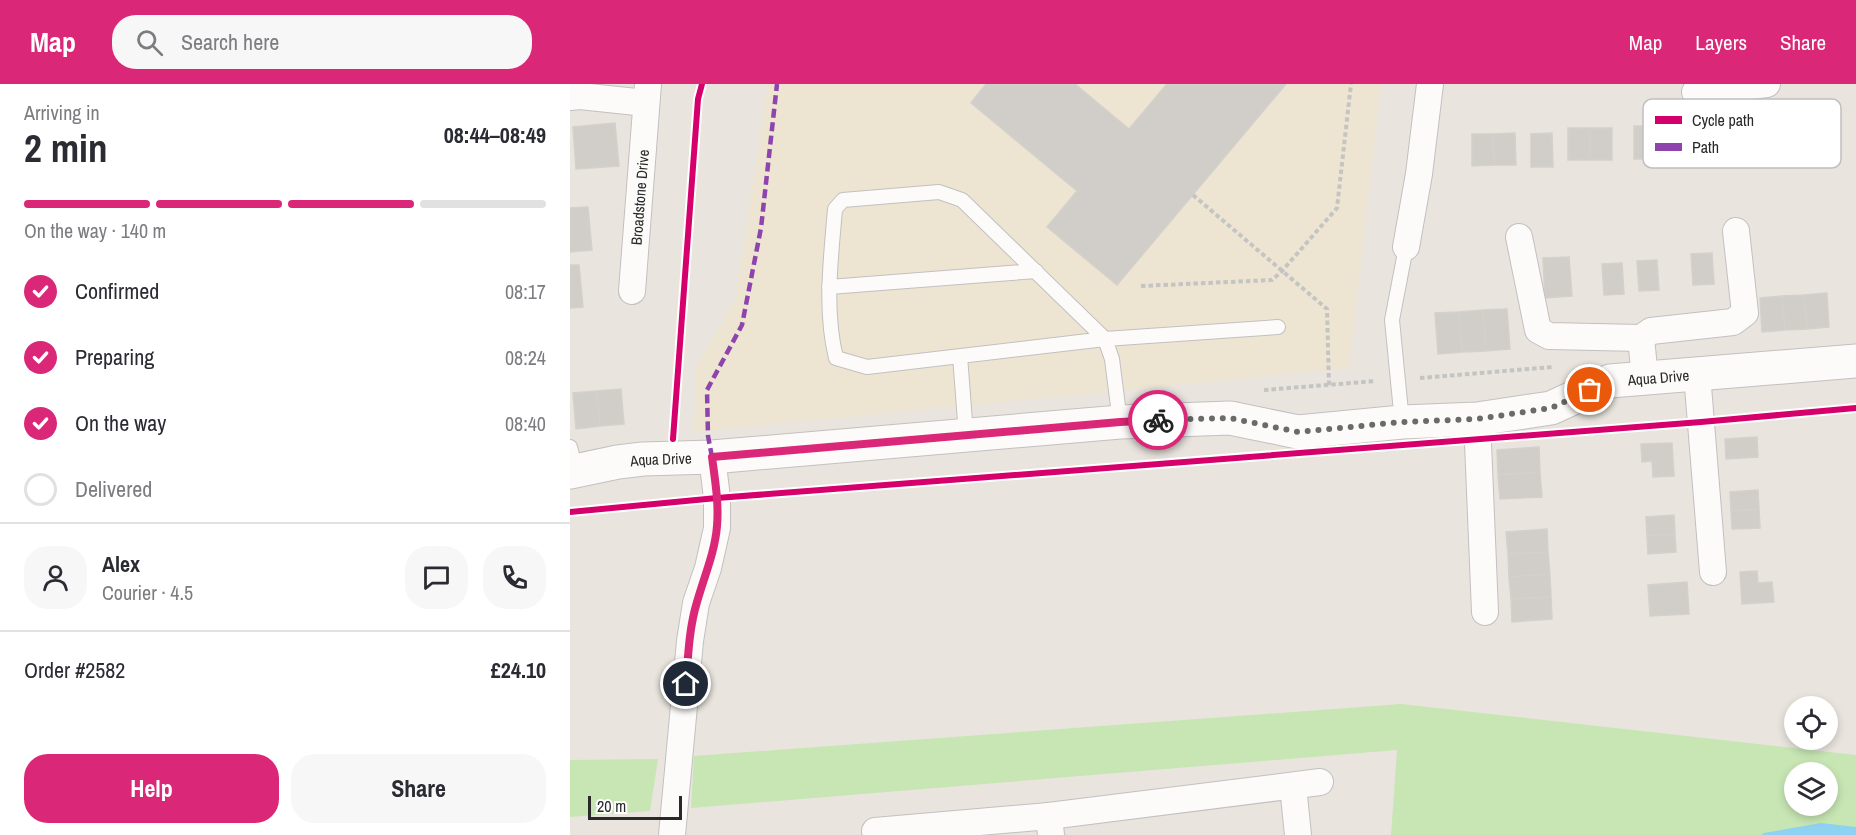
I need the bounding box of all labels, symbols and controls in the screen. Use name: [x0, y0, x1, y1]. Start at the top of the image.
search box: [112, 15, 532, 69]
text: Map: [30, 23, 76, 61]
icon: search: [133, 26, 166, 59]
text: Search here: [181, 27, 279, 57]
text: Map: [1629, 28, 1662, 57]
text: Layers: [1695, 28, 1747, 57]
text: Share: [1780, 28, 1826, 57]
text: Arriving in: [24, 99, 100, 126]
legend: [1643, 99, 1841, 168]
text: Cycle path: [1692, 109, 1754, 131]
text: 08:44–08:49: [444, 120, 546, 150]
text: 2 min: [24, 122, 108, 174]
text: Path: [1692, 136, 1719, 158]
street label: Broadstone Drive: [625, 149, 653, 246]
text: On the way · 140 m: [24, 217, 166, 244]
icon: check: [24, 275, 57, 308]
text: Confirmed: [75, 276, 159, 306]
text: 08:17: [505, 278, 546, 305]
icon: check: [24, 341, 57, 374]
text: Preparing: [75, 342, 154, 372]
text: 08:24: [505, 344, 546, 371]
pin: [1564, 364, 1615, 415]
street label: Aqua Drive: [1626, 364, 1690, 390]
icon: bag: [1573, 373, 1606, 406]
courier: [1128, 390, 1188, 450]
icon: bike: [1142, 404, 1175, 437]
icon: check: [24, 407, 57, 440]
text: On the way: [75, 408, 166, 438]
text: 08:40: [505, 410, 546, 437]
street label: Aqua Drive: [628, 447, 692, 471]
text: Delivered: [75, 474, 152, 504]
button: person: [24, 546, 87, 609]
button: chat: [405, 546, 468, 609]
button: phone: [483, 546, 546, 609]
text: Alex: [102, 549, 140, 579]
text: Courier · 4.5: [102, 579, 193, 606]
text: Order #2582: [24, 655, 125, 685]
text: £24.10: [491, 655, 546, 685]
pin: [660, 658, 711, 709]
icon: home: [669, 667, 702, 700]
map controls: [1784, 696, 1838, 816]
button: locate: [1784, 696, 1838, 750]
button: Help: [24, 754, 279, 823]
button: Share: [291, 754, 546, 823]
button: layers: [1784, 762, 1838, 816]
scale bar: [588, 793, 682, 820]
text: 20 m: [597, 795, 626, 817]

